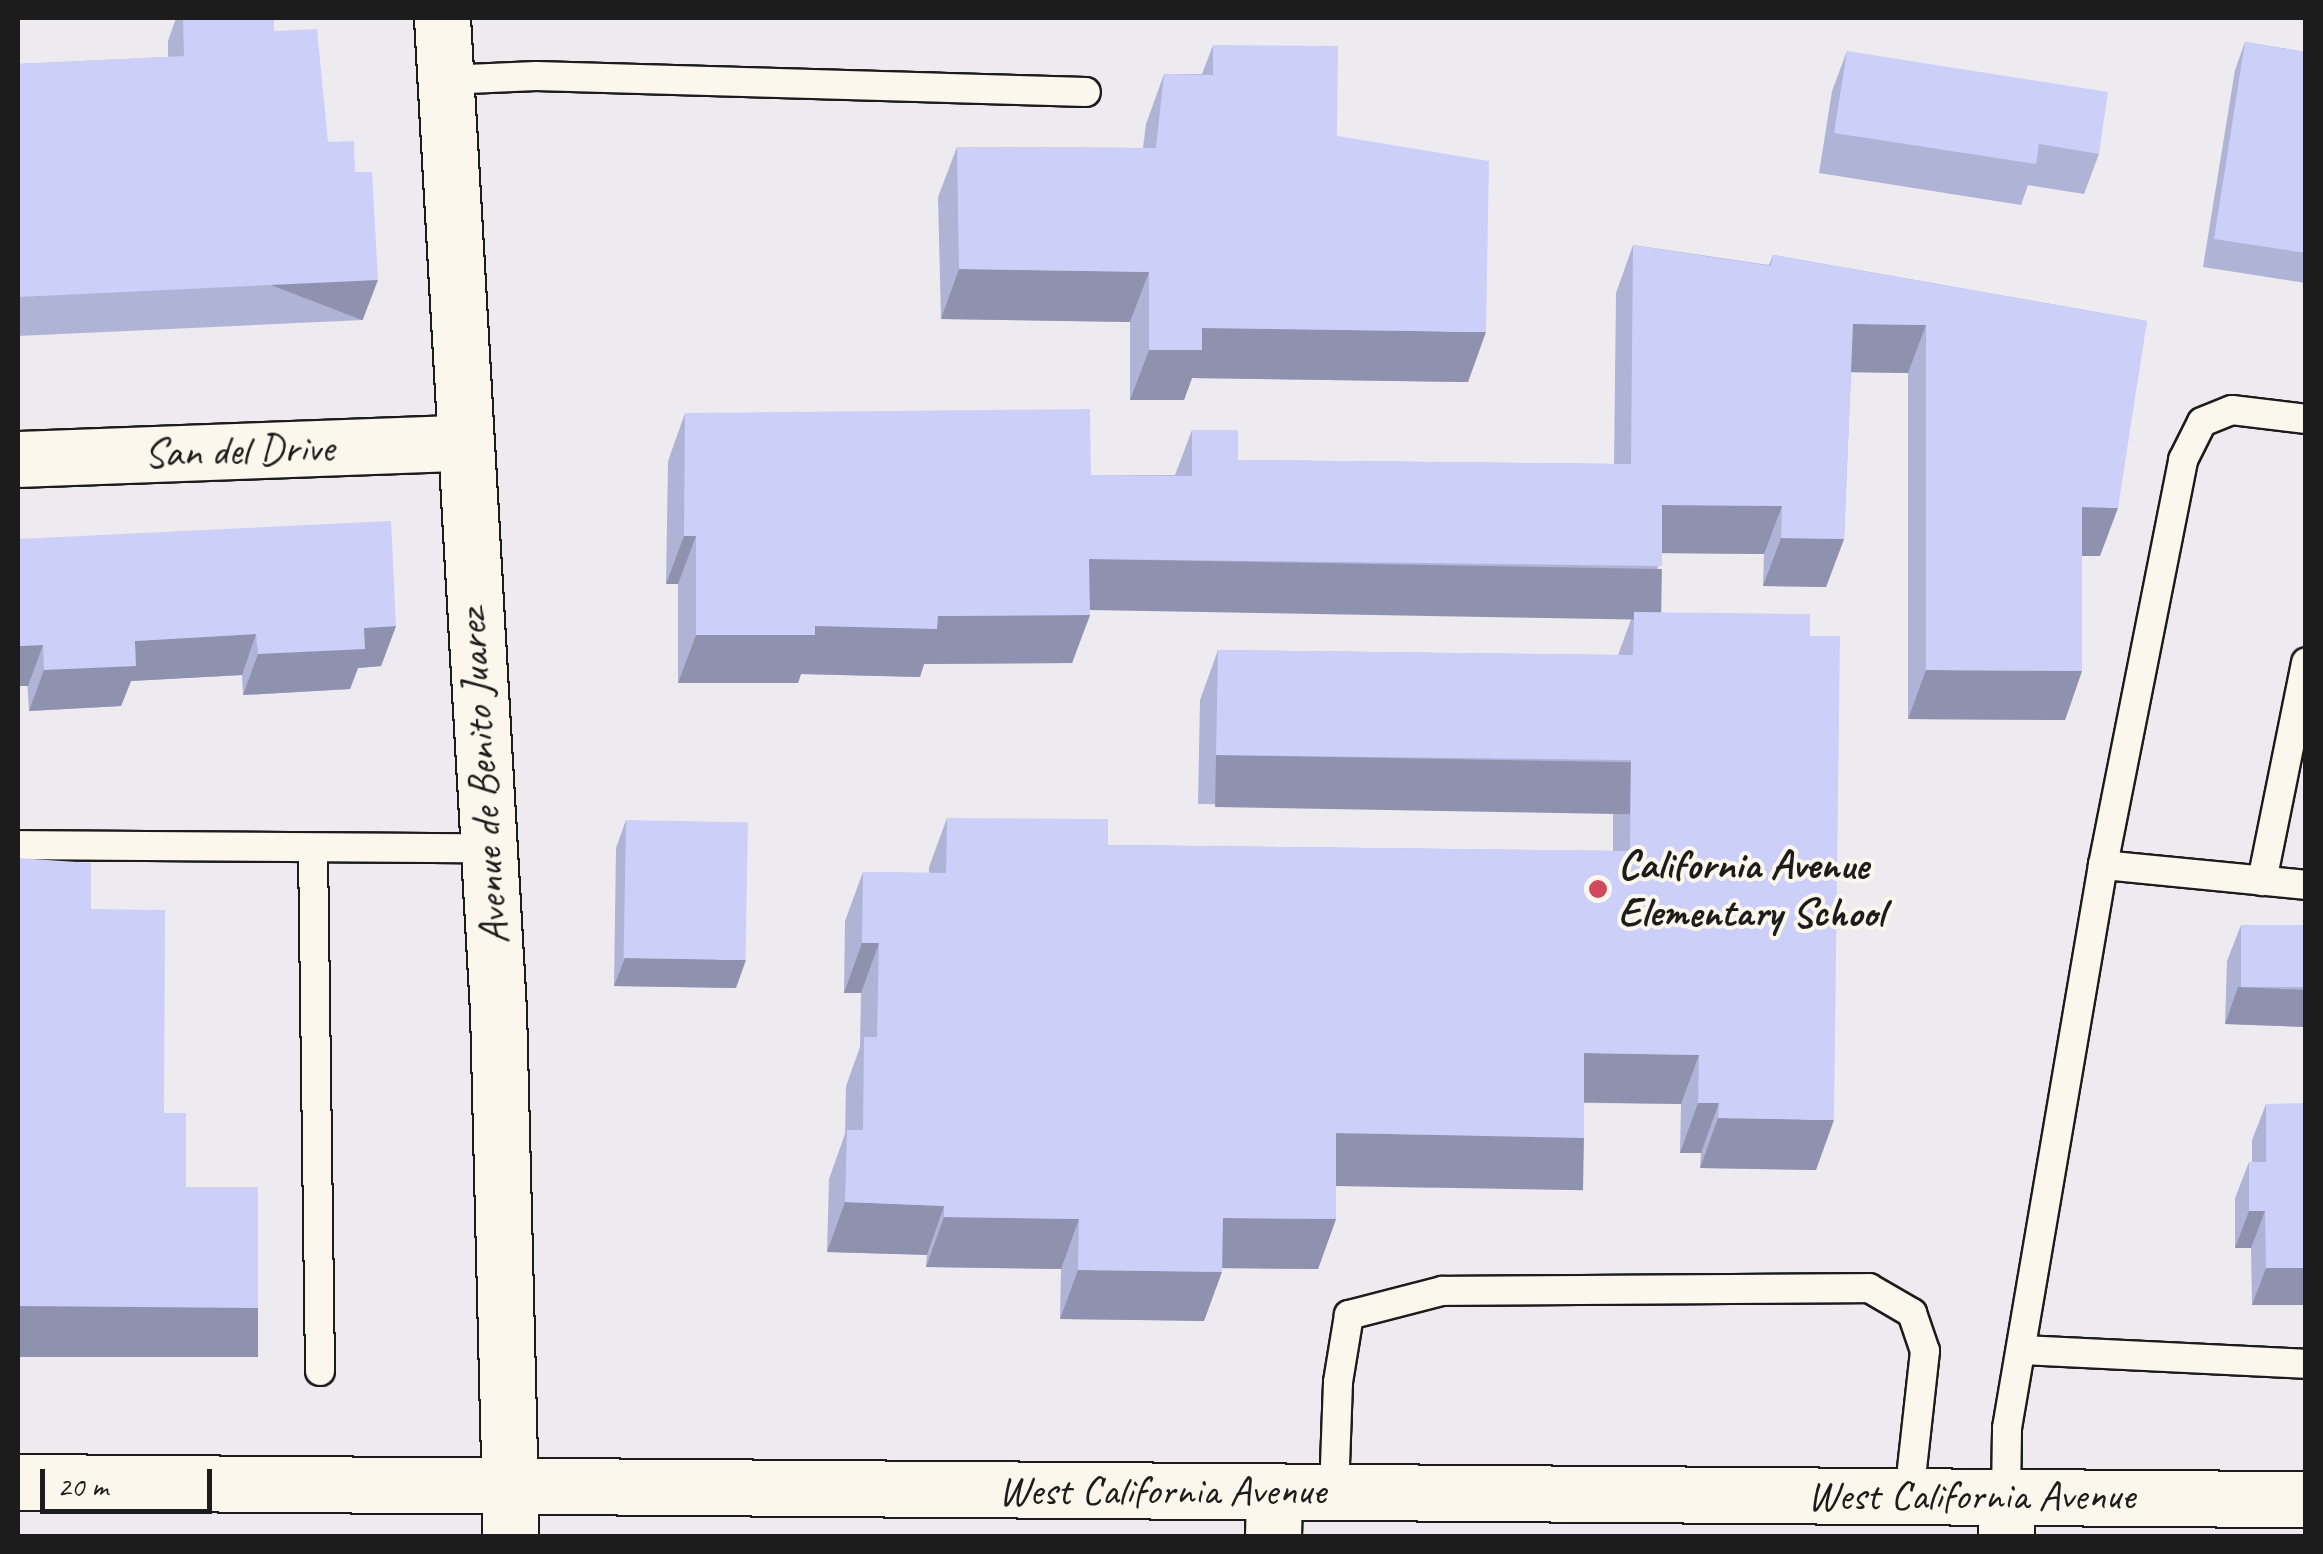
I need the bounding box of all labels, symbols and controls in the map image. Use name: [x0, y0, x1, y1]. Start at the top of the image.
street label: San del Drive: [143, 422, 335, 480]
street label: Avenue de Benito Juarez: [446, 608, 520, 946]
place label: California Avenue Elementary School: [1618, 840, 1885, 938]
marker: California Avenue Elementary School: [1587, 878, 1609, 900]
scale bar: [45, 1449, 218, 1511]
street label: West California Avenue: [998, 1466, 1326, 1516]
text: 20 m: [57, 1467, 108, 1505]
street label: West California Avenue: [1807, 1471, 2135, 1521]

